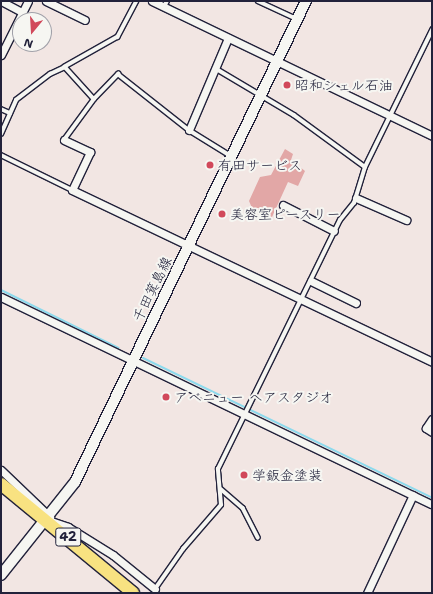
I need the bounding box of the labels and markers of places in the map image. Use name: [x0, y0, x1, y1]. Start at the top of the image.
place label: 昭和シェル石油: [295, 77, 393, 93]
marker: 昭和シェル石油: [282, 80, 292, 90]
place label: 有田サービス: [218, 157, 302, 173]
marker: 有田サービス: [205, 160, 215, 170]
place label: 美容室ピースリー: [230, 206, 341, 222]
marker: 美容室ピースリー: [217, 209, 227, 219]
place label: アベニュー ヘアスタジオ: [174, 389, 333, 405]
marker: アベニュー ヘアスタジオ: [161, 392, 171, 402]
place label: 学鈑金塗装: [252, 467, 322, 483]
marker: 学鈑金塗装: [239, 470, 249, 480]

